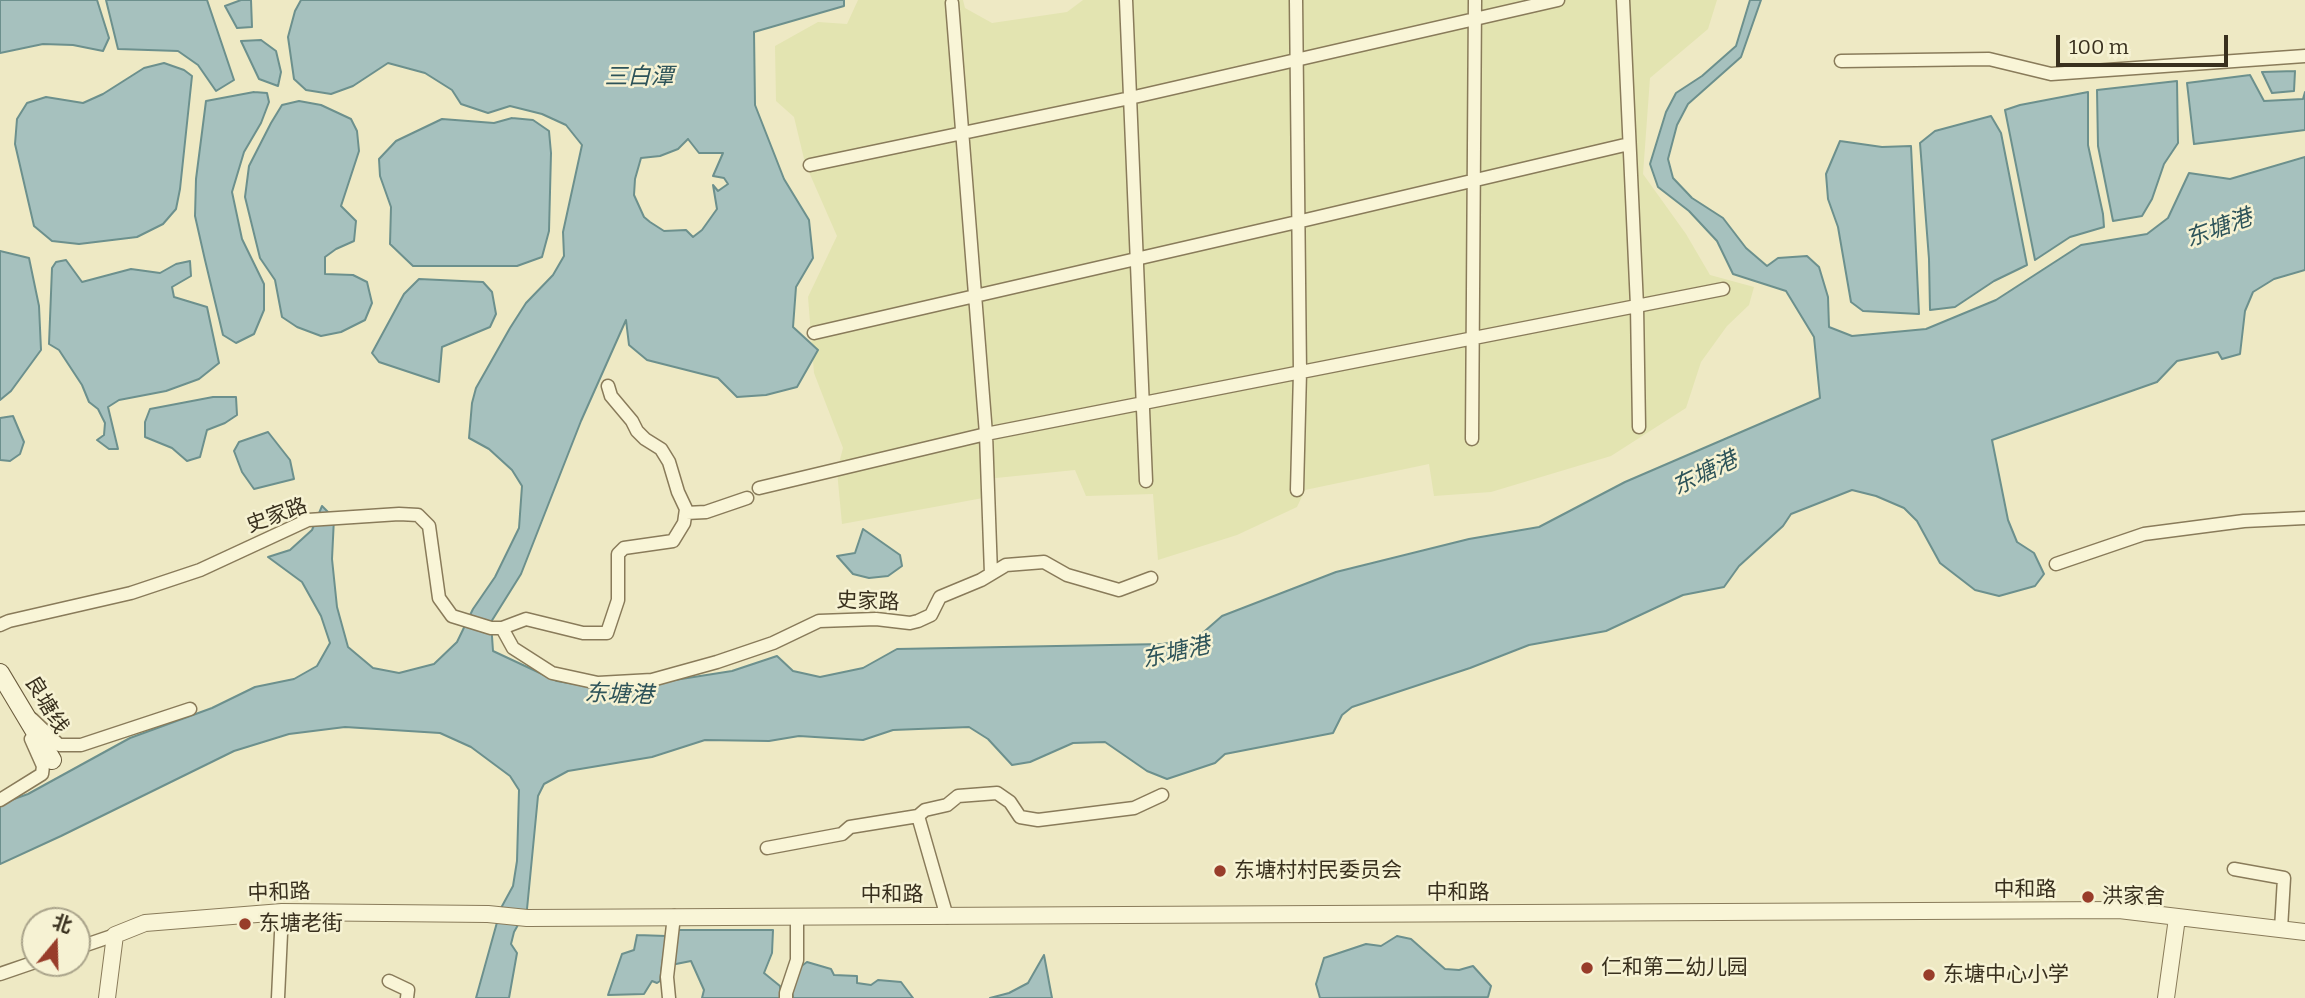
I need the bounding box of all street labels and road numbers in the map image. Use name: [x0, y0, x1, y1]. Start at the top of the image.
street label: 史家路: [243, 493, 311, 539]
street label: 史家路: [836, 588, 900, 616]
street label: 良塘线: [19, 672, 73, 738]
street label: 中和路: [1994, 877, 2056, 903]
street label: 中和路: [247, 879, 311, 907]
street label: 中和路: [1427, 880, 1489, 906]
street label: 中和路: [861, 882, 923, 908]

